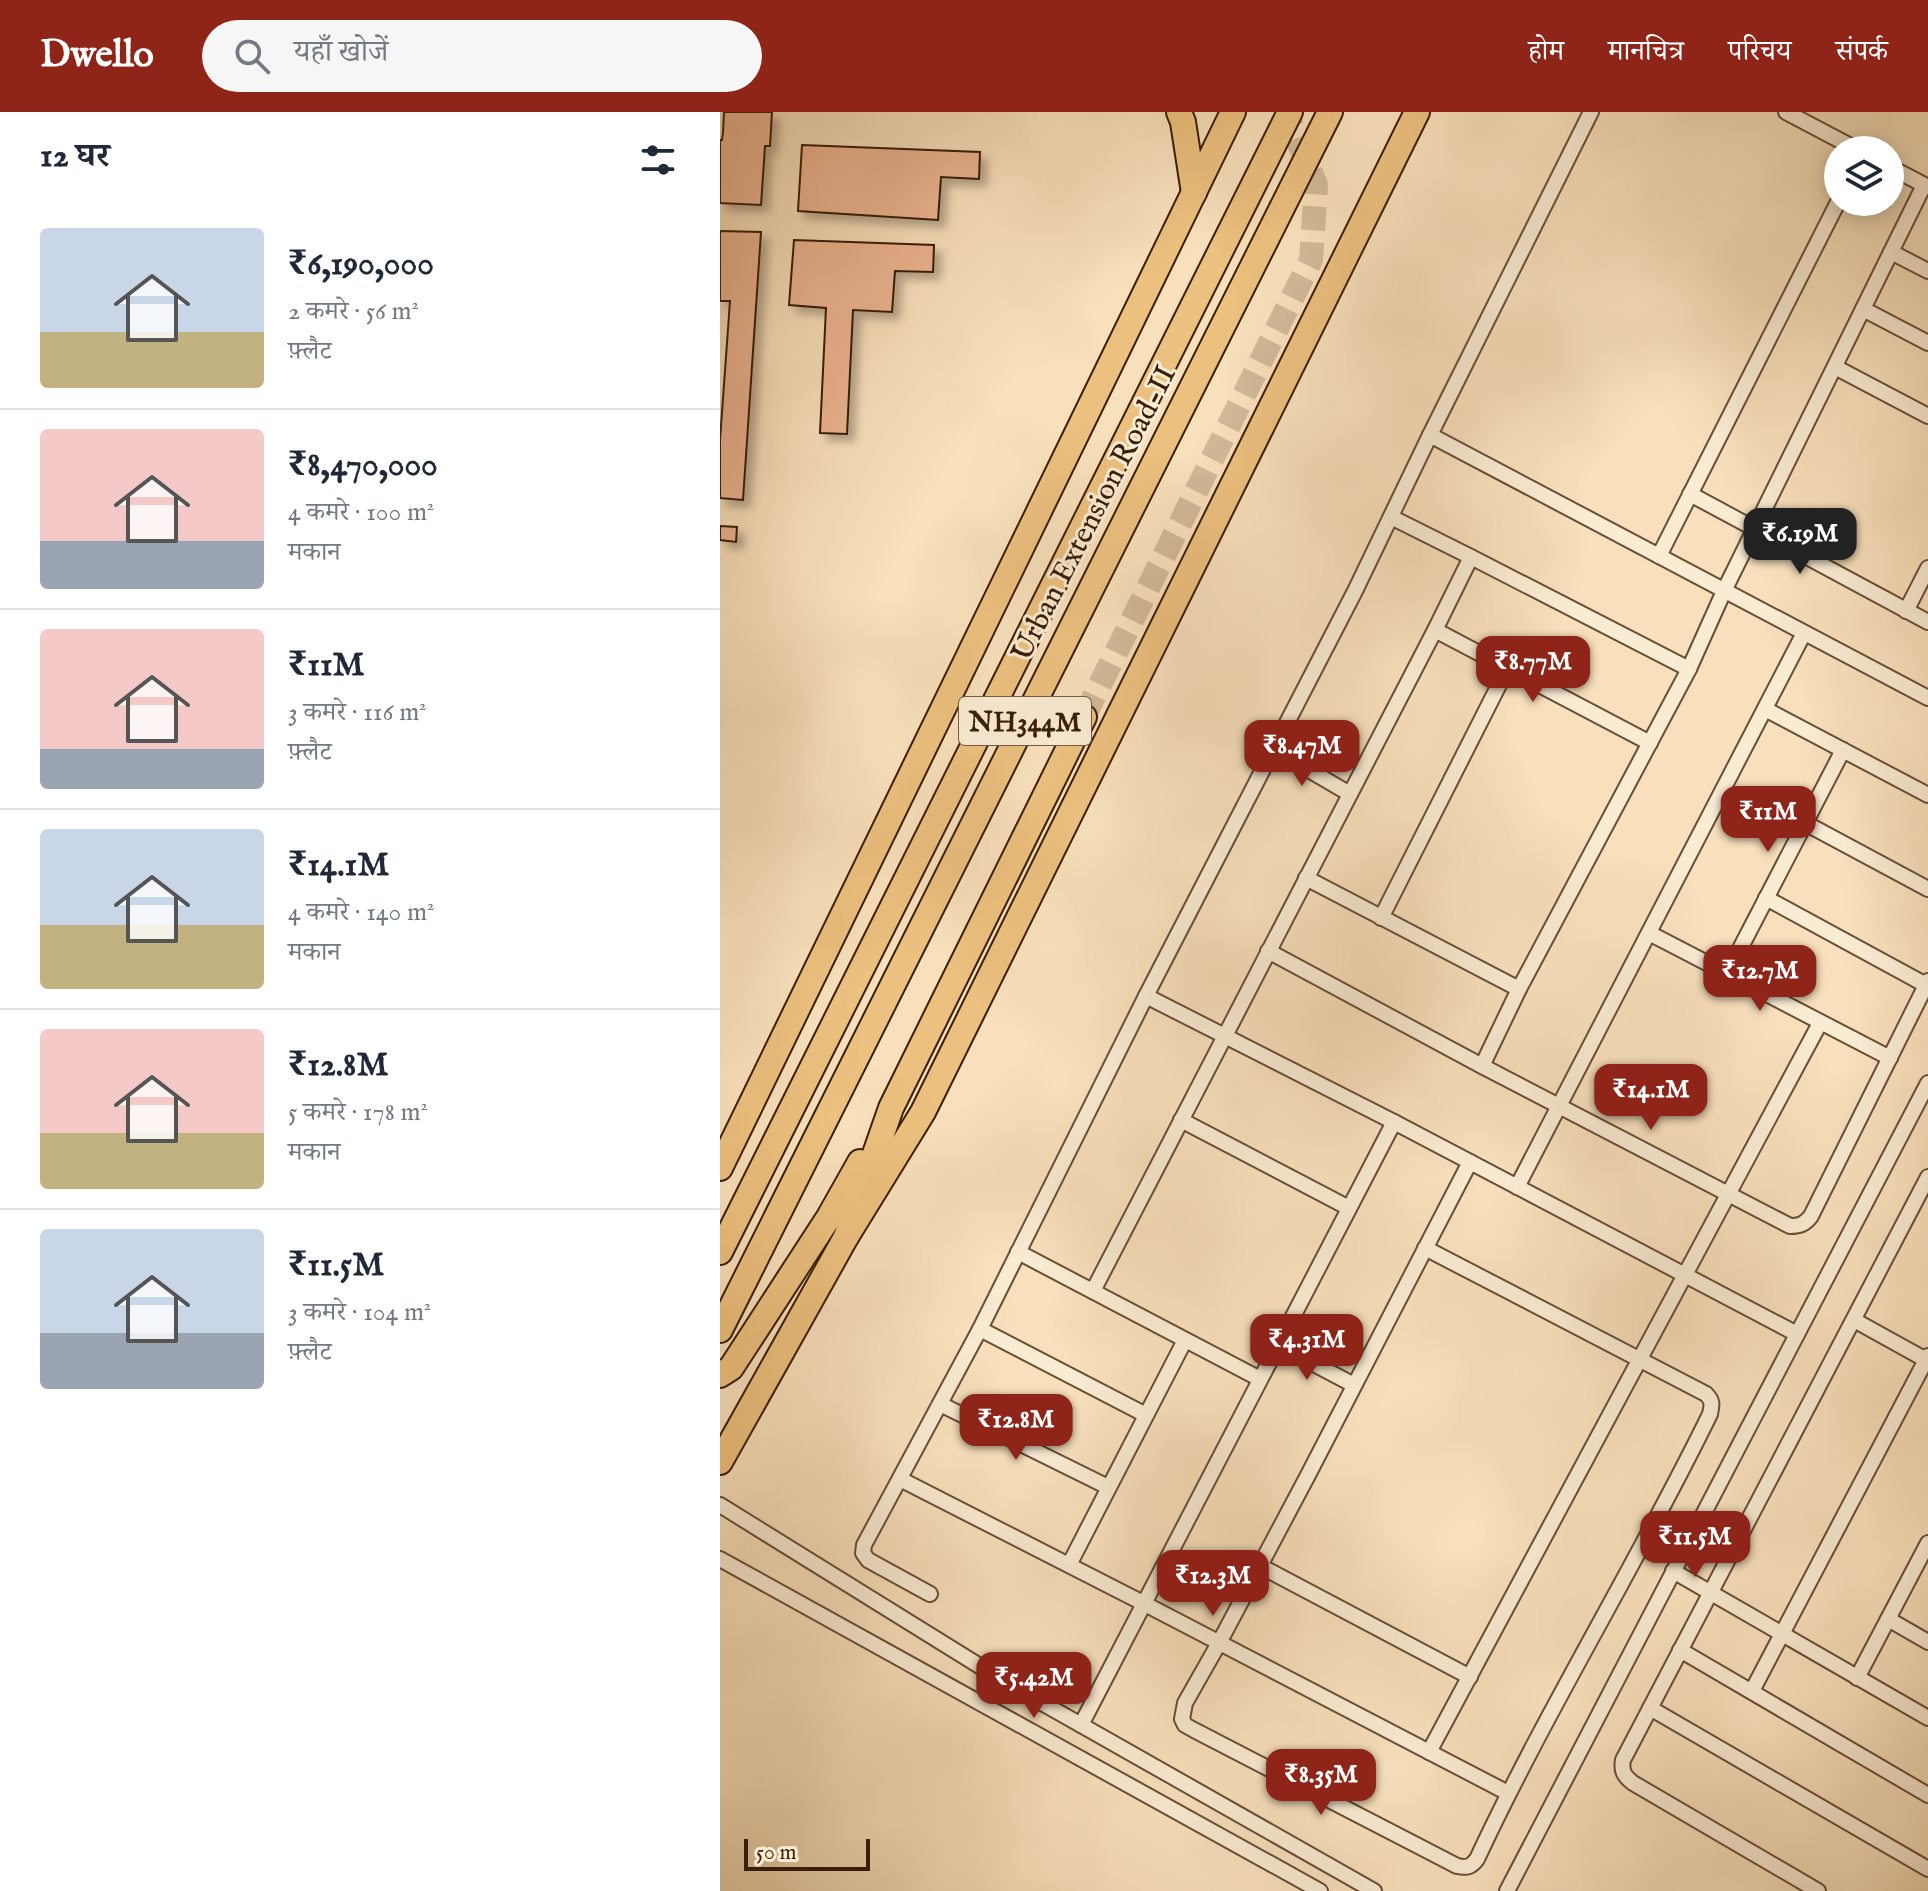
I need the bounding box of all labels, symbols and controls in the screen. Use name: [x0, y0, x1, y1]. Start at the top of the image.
search box: [202, 20, 762, 92]
text: Dwello: [40, 32, 154, 80]
icon: search: [230, 34, 274, 78]
text: यहाँ खोजें: [294, 34, 388, 72]
text: होम: [1528, 35, 1564, 70]
text: मानचित्र: [1608, 35, 1684, 70]
text: परिचय: [1728, 35, 1791, 70]
text: संपर्क: [1835, 35, 1888, 70]
text: 12 घर: [40, 135, 110, 178]
map controls: [1824, 136, 1904, 216]
button: layers: [1824, 136, 1904, 216]
icon: filters: [636, 138, 680, 182]
text: ₹6,190,000: [288, 243, 434, 286]
icon: home: [104, 260, 200, 356]
text: 2 कमरे · 56 m²: [288, 295, 419, 328]
text: फ़्लैट: [288, 335, 331, 368]
street label: Urban Extension Road-II: [1004, 359, 1186, 668]
text: ₹8,470,000: [288, 444, 438, 487]
icon: home: [104, 461, 200, 557]
text: 4 कमरे · 100 m²: [288, 496, 434, 529]
pin: ₹6.19M: [1735, 508, 1865, 576]
text: ₹6.19M: [1762, 517, 1838, 550]
text: मकान: [288, 536, 341, 569]
pin: ₹8.77M: [1468, 636, 1598, 704]
text: ₹11M: [288, 644, 365, 687]
text: ₹8.77M: [1494, 645, 1572, 678]
icon: home: [104, 661, 200, 757]
text: 3 कमरे · 116 m²: [288, 696, 427, 729]
road number: NH344M: [959, 697, 1091, 745]
pin: ₹8.47M: [1237, 720, 1367, 788]
text: ₹8.47M: [1262, 729, 1342, 762]
text: फ़्लैट: [288, 736, 331, 769]
pin: ₹11M: [1721, 786, 1815, 854]
text: ₹11M: [1739, 795, 1797, 828]
text: ₹14.1M: [288, 844, 389, 887]
icon: home: [104, 861, 200, 957]
text: 4 कमरे · 140 m²: [288, 896, 434, 929]
text: मकान: [288, 936, 341, 969]
pin: ₹12.7M: [1695, 945, 1825, 1013]
text: ₹12.7M: [1721, 954, 1799, 987]
text: ₹12.8M: [288, 1044, 388, 1087]
icon: home: [104, 1061, 200, 1157]
pin: ₹14.1M: [1586, 1064, 1716, 1132]
text: ₹14.1M: [1612, 1073, 1690, 1106]
text: 5 कमरे · 178 m²: [288, 1096, 428, 1129]
text: मकान: [288, 1136, 341, 1169]
text: ₹11.5M: [288, 1244, 384, 1287]
icon: home: [104, 1261, 200, 1357]
text: 3 कमरे · 104 m²: [288, 1296, 431, 1329]
pin: ₹4.31M: [1242, 1314, 1372, 1382]
text: ₹4.31M: [1268, 1323, 1346, 1356]
text: फ़्लैट: [288, 1336, 331, 1369]
pin: ₹12.8M: [951, 1394, 1081, 1462]
text: ₹12.8M: [978, 1403, 1054, 1436]
pin: ₹11.5M: [1630, 1511, 1760, 1579]
text: ₹11.5M: [1658, 1520, 1732, 1553]
pin: ₹12.3M: [1148, 1550, 1278, 1618]
text: ₹12.3M: [1175, 1559, 1251, 1592]
pin: ₹5.42M: [969, 1652, 1099, 1720]
text: ₹5.42M: [994, 1661, 1074, 1694]
pin: ₹8.35M: [1256, 1749, 1386, 1817]
text: ₹8.35M: [1284, 1758, 1358, 1791]
scale bar: [744, 1835, 870, 1871]
text: 50 m: [756, 1839, 797, 1867]

